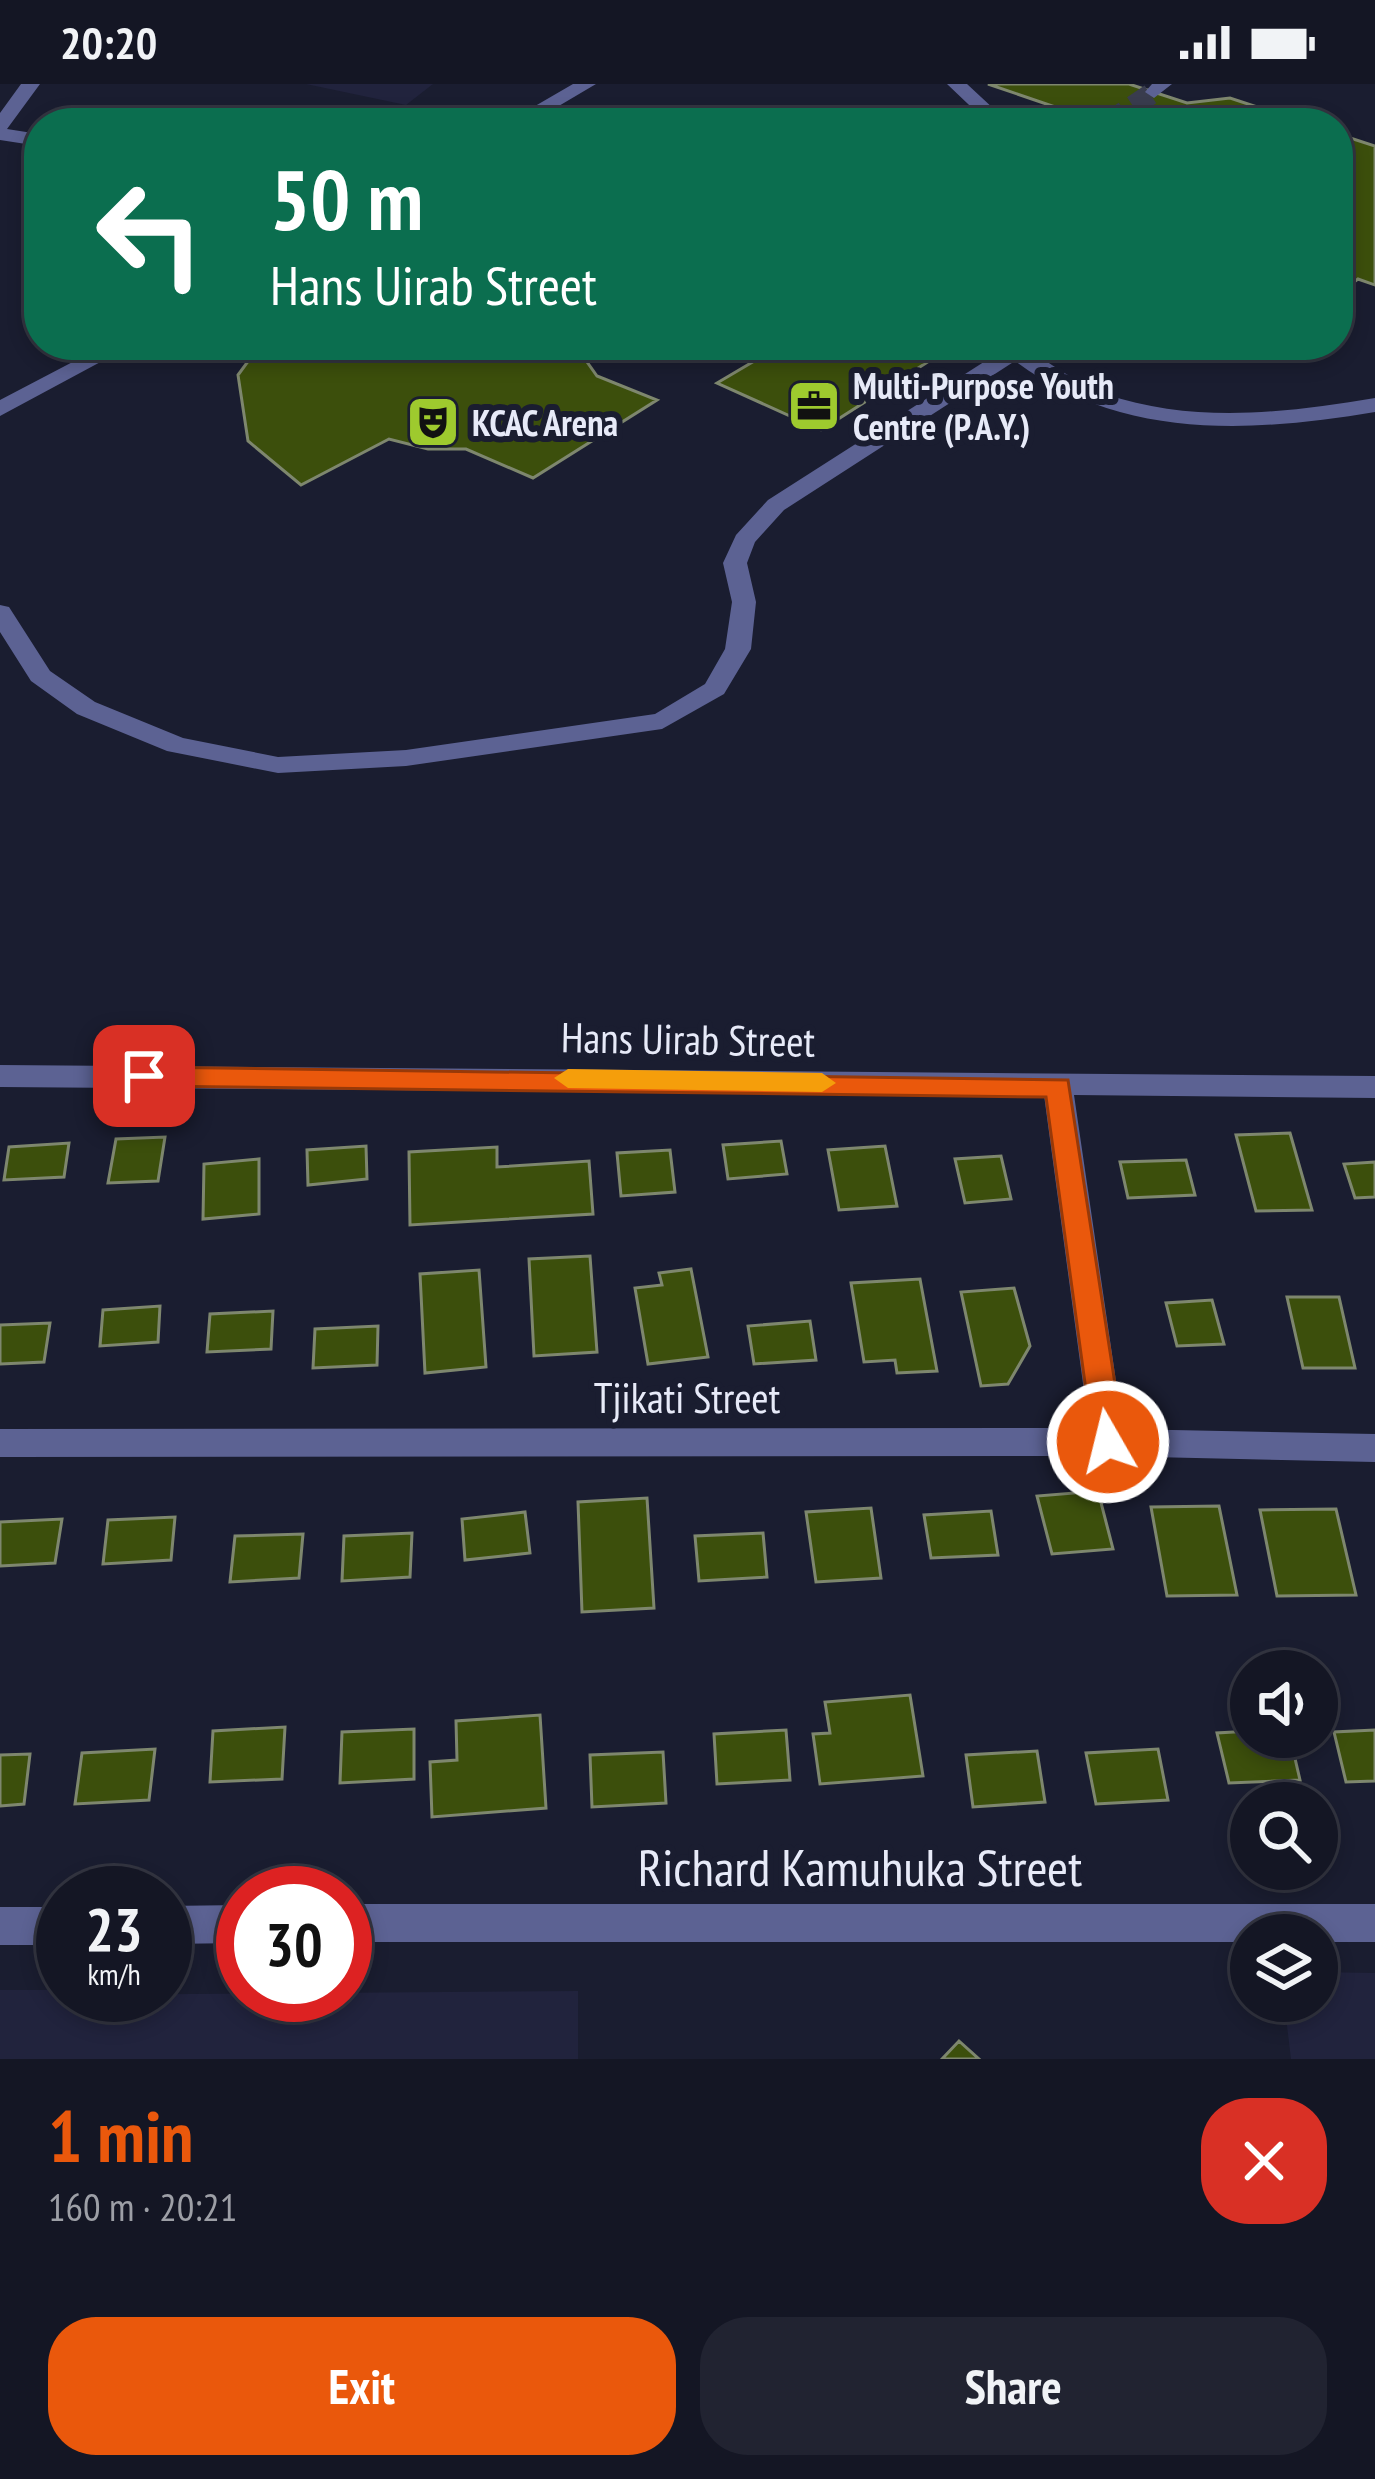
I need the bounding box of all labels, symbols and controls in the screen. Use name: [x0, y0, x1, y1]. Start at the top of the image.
text: 20:20: [60, 13, 157, 71]
text: 50 m: [270, 144, 423, 253]
icon: left: [72, 156, 228, 312]
text: Hans Uirab Street: [270, 250, 597, 320]
place label: Multi-Purpose Youth Centre (P.A.Y.): [853, 362, 1114, 450]
office icon: Multi-Purpose Youth Centre (P.A.Y.): [786, 378, 842, 434]
theatre icon: KCAC Arena: [405, 394, 461, 450]
place label: KCAC Arena: [472, 399, 618, 446]
street label: Hans Uirab Street: [560, 1009, 816, 1069]
pin: [93, 1025, 195, 1127]
icon: arrive: [111, 1043, 177, 1109]
street label: Tjikati Street: [594, 1370, 781, 1425]
position arrow: [1045, 1379, 1171, 1505]
map controls: [1230, 1650, 1338, 2022]
button: sound: [1230, 1650, 1338, 1758]
button: search: [1230, 1782, 1338, 1890]
street label: Richard Kamuhuka Street: [638, 1834, 1082, 1900]
speed limit sign: 30: [216, 1866, 372, 2022]
text: 23: [85, 1890, 143, 1968]
button: layers: [1230, 1914, 1338, 2022]
text: km/h: [87, 1954, 141, 1993]
text: 1 min: [48, 2089, 193, 2182]
button: close: [1201, 2098, 1327, 2224]
text: 160 m · 20:21: [48, 2181, 237, 2232]
button: Exit: [48, 2317, 676, 2455]
button: Share: [700, 2317, 1327, 2455]

